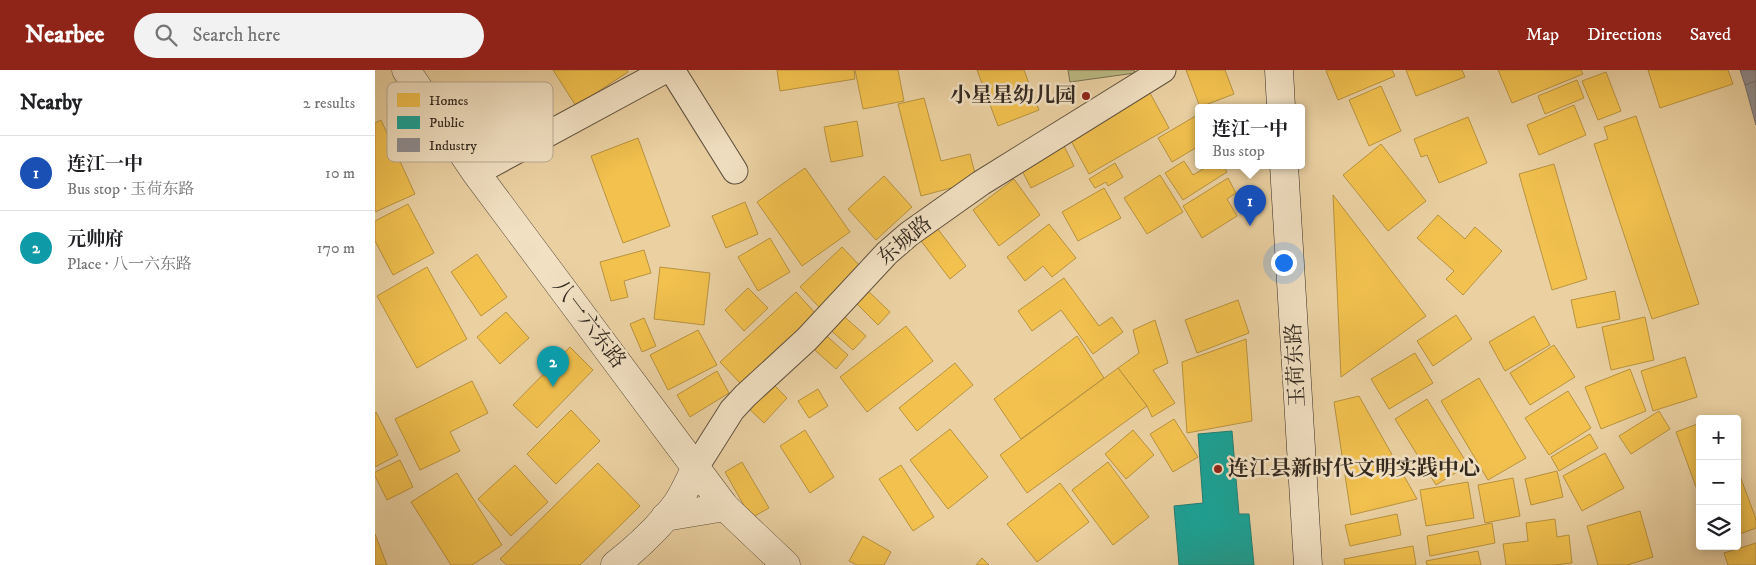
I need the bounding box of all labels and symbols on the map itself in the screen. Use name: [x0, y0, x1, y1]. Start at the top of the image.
legend: [387, 82, 553, 162]
place label: 小星星幼儿园: [950, 83, 1076, 109]
marker: 小星星幼儿园: [1080, 90, 1092, 102]
text: Homes: [429, 92, 469, 110]
text: Public: [429, 114, 464, 132]
text: Industry: [429, 137, 477, 155]
pin: 1: [1234, 185, 1266, 226]
street label: 东城路: [873, 211, 937, 271]
your location: [1271, 250, 1297, 276]
street label: 八一六东路: [547, 274, 631, 374]
street label: 玉荷东路: [1281, 322, 1311, 408]
pin: 2: [537, 346, 569, 387]
place label: 连江县新时代文明实践中心: [1228, 456, 1480, 482]
marker: 连江县新时代文明实践中心: [1212, 463, 1224, 475]

